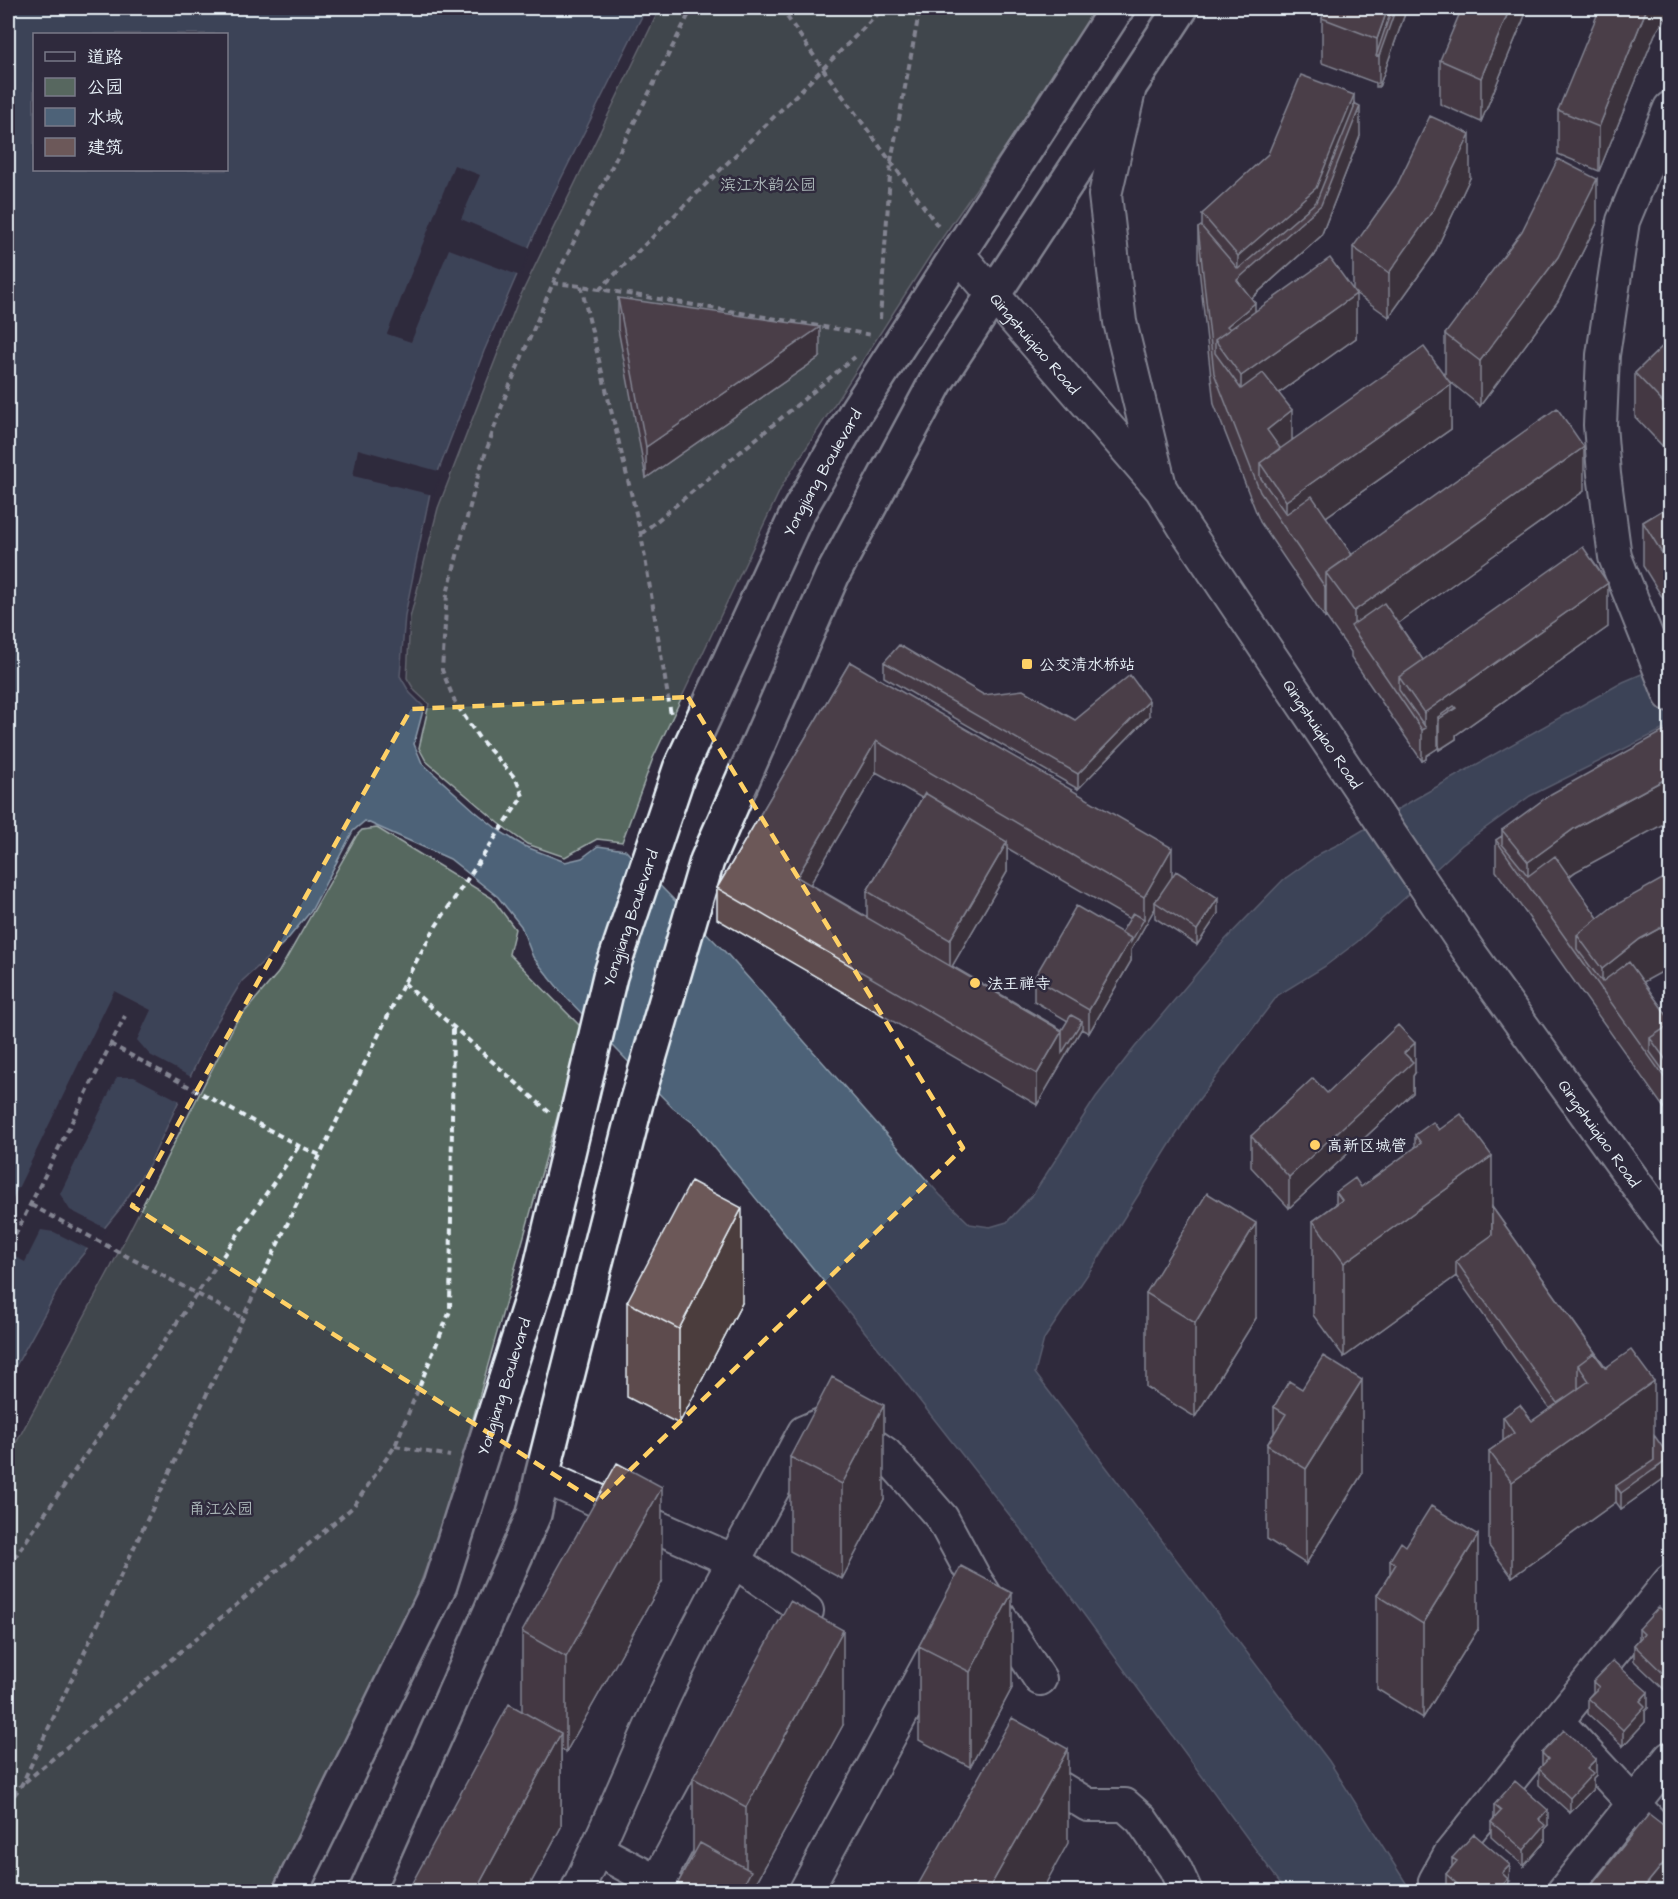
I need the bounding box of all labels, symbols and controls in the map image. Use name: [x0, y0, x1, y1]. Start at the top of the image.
legend: [33, 33, 228, 171]
text: 道路: [87, 45, 123, 70]
text: 公园: [87, 75, 123, 100]
text: 水域: [87, 105, 123, 130]
text: 建筑: [87, 135, 123, 160]
park label: 滨江水韵公园: [720, 174, 816, 196]
street label: Qingshuiqiao Road: [984, 289, 1084, 399]
street label: Yongjiang Boulevard: [778, 405, 867, 540]
place label: 公交清水桥站: [1039, 654, 1135, 676]
marker: 公交清水桥站: [1020, 657, 1034, 671]
street label: Qingshuiqiao Road: [1277, 675, 1367, 793]
street label: Yongjiang Boulevard: [598, 847, 664, 988]
place label: 法王禅寺: [987, 973, 1051, 995]
marker: 法王禅寺: [968, 976, 982, 990]
street label: Qingshuiqiao Road: [1553, 1076, 1645, 1192]
place label: 高新区城管: [1327, 1135, 1407, 1157]
marker: 高新区城管: [1308, 1138, 1322, 1152]
street label: Yongjiang Boulevard: [472, 1315, 537, 1458]
park label: 甬江公园: [189, 1498, 253, 1520]

